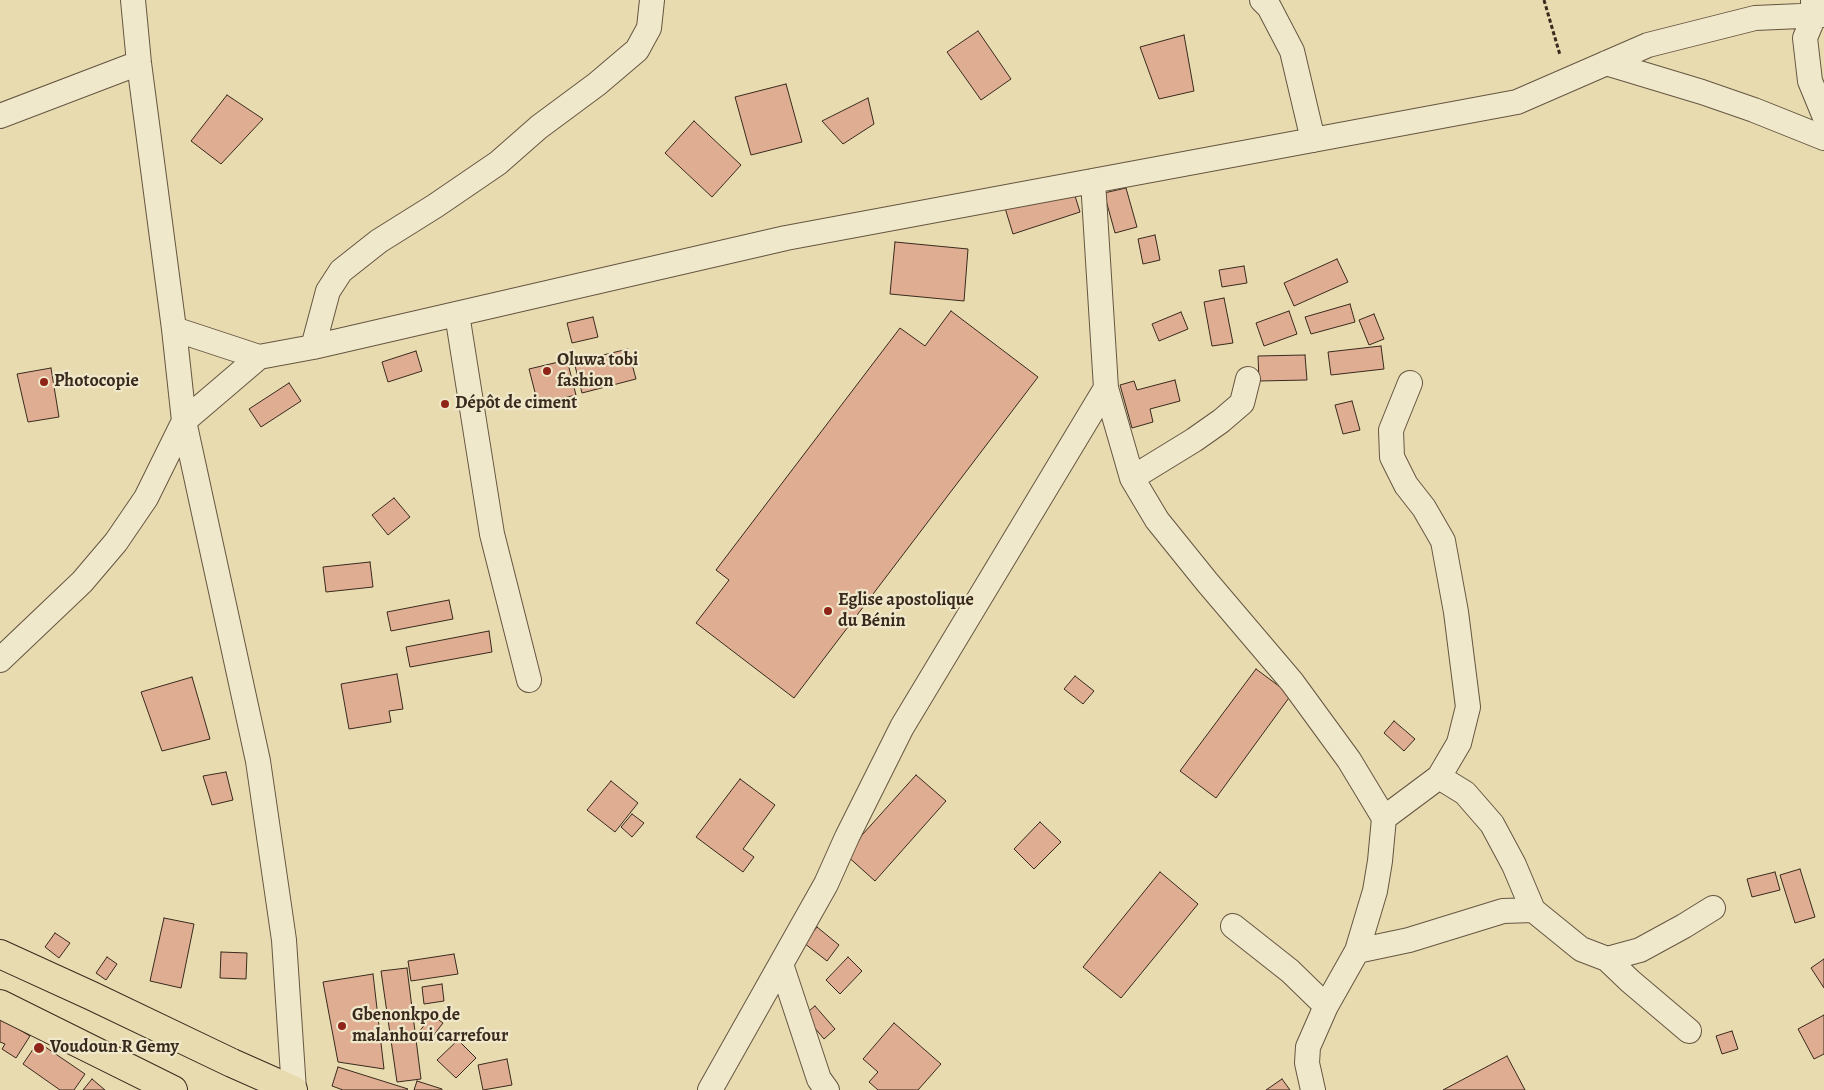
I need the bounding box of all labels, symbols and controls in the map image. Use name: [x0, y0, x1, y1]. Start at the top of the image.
place label: Oluwa tobi fashion: [557, 350, 638, 392]
marker: Oluwa tobi fashion: [541, 365, 553, 377]
place label: Photocopie: [54, 371, 139, 393]
marker: Photocopie: [38, 376, 50, 388]
place label: Dépôt de ciment: [455, 393, 577, 415]
marker: Dépôt de ciment: [439, 398, 451, 410]
place label: Eglise apostolique du Bénin: [838, 590, 974, 632]
marker: Eglise apostolique du Bénin: [822, 605, 834, 617]
place label: Gbenonkpo de malanhoui carrefour: [352, 1005, 508, 1048]
marker: Gbenonkpo de malanhoui carrefour: [336, 1020, 348, 1032]
place label: Voudoun R Gemy: [50, 1037, 179, 1059]
marker: Voudoun R Gemy: [32, 1041, 46, 1055]

